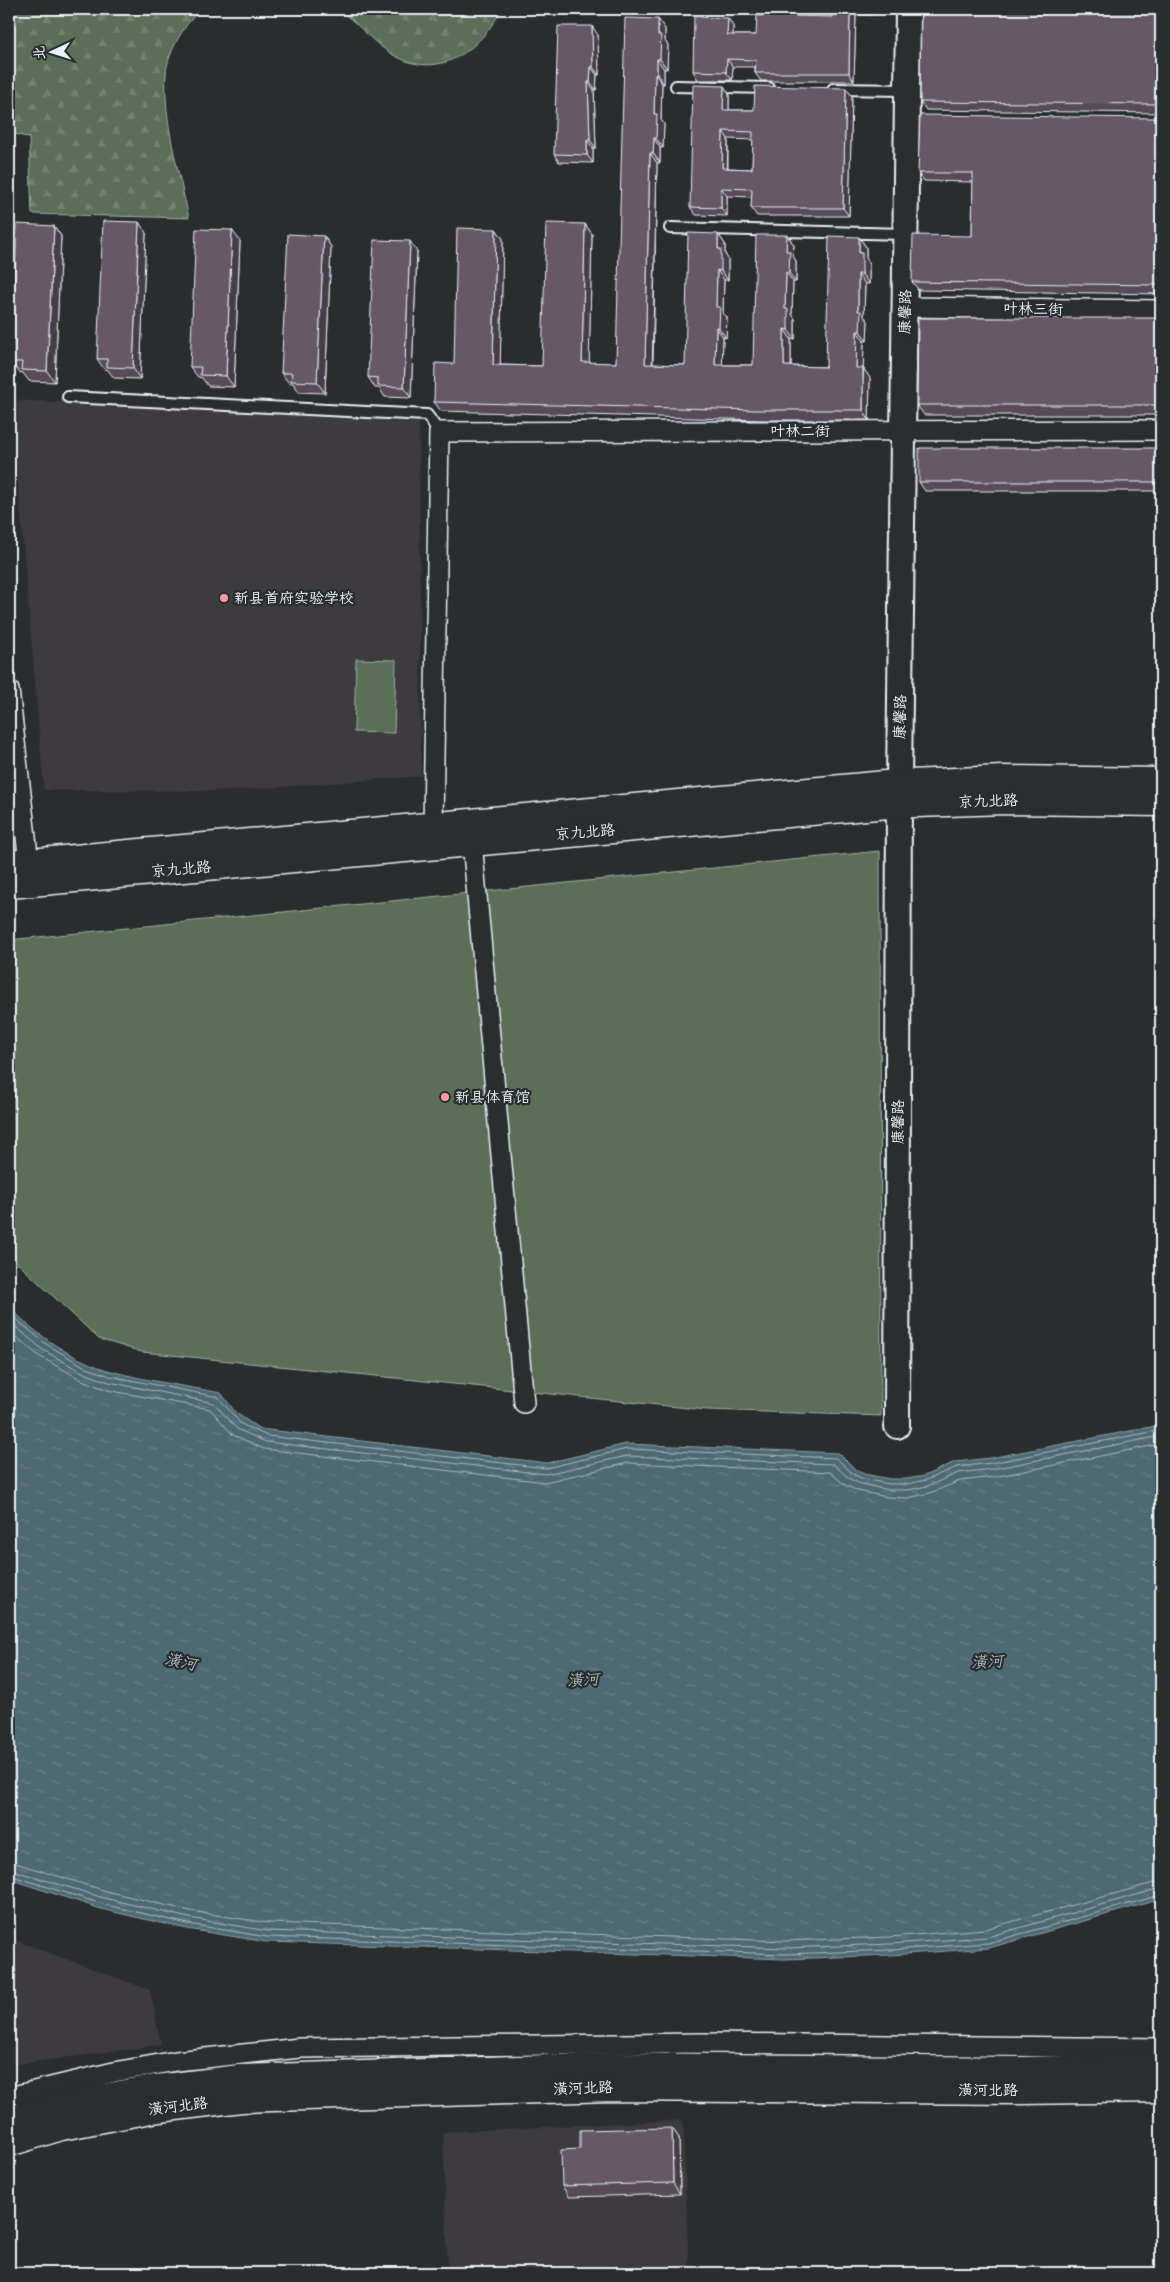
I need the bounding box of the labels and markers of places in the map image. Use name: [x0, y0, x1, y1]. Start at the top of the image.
place label: 新县首府实验学校: [234, 585, 354, 611]
marker: 新县首府实验学校: [218, 592, 230, 604]
place label: 新县体育馆: [455, 1084, 530, 1110]
marker: 新县体育馆: [439, 1091, 451, 1103]

